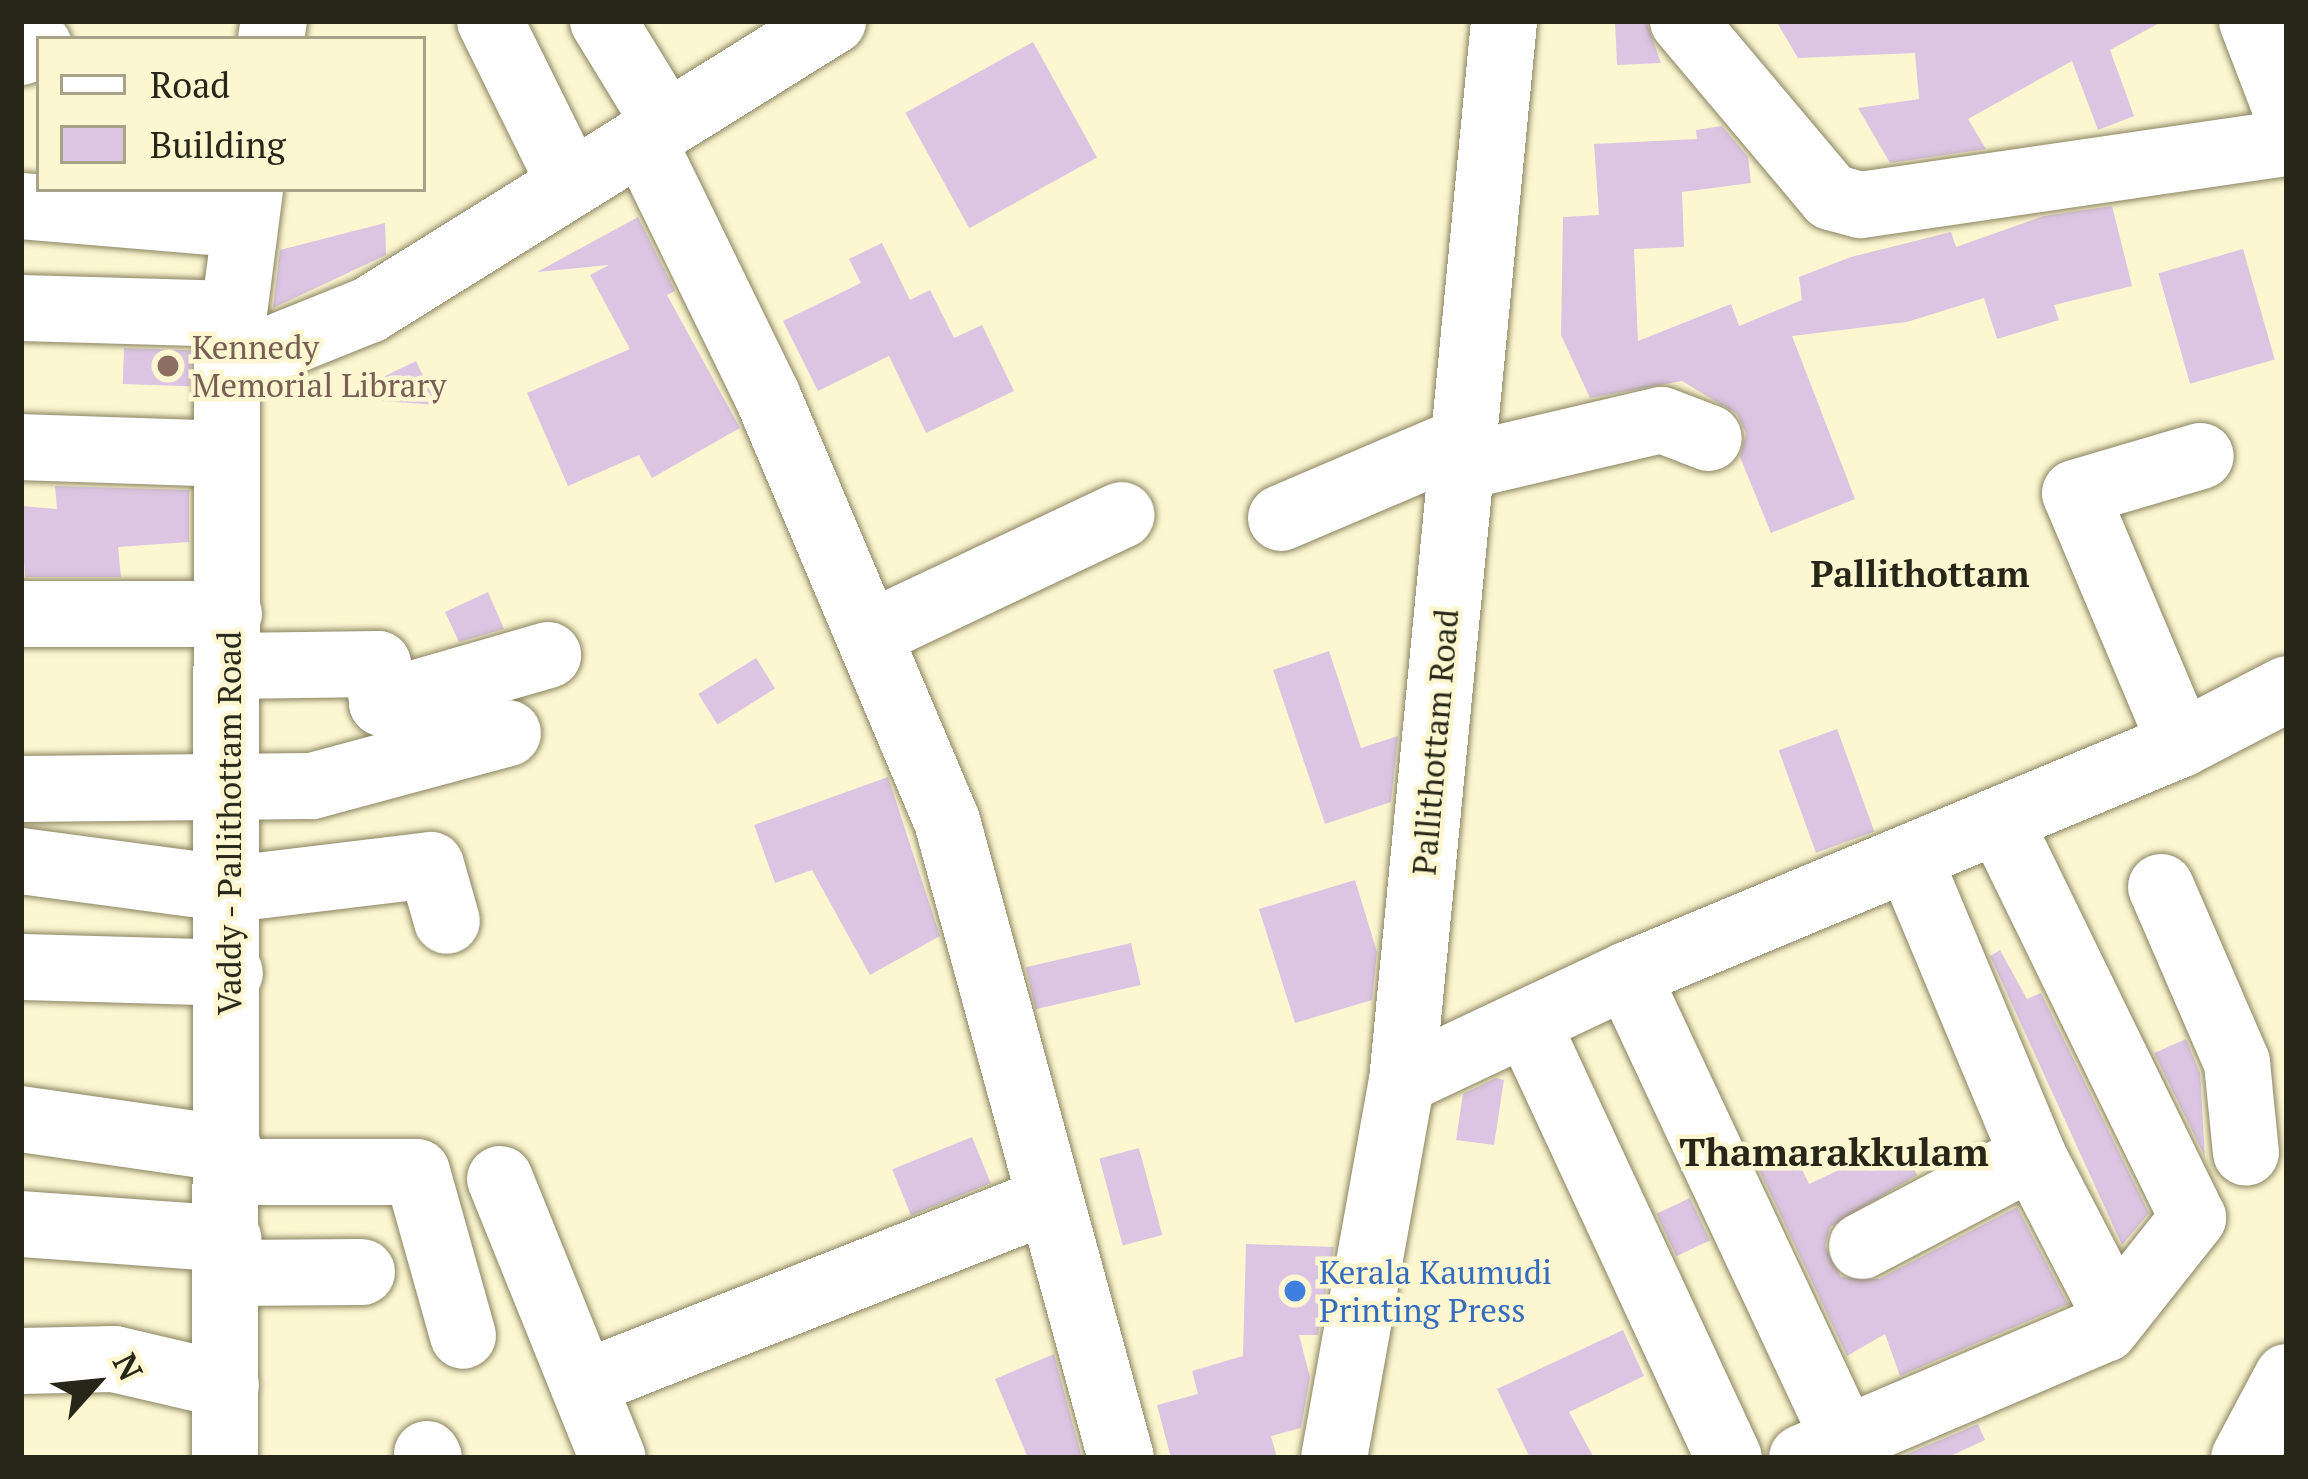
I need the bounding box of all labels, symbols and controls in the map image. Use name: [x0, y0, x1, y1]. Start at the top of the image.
legend: [36, 36, 426, 192]
text: Road: [150, 61, 230, 108]
text: Building: [150, 121, 286, 168]
place label: Kennedy Memorial Library: [192, 327, 446, 405]
marker: Kennedy Memorial Library: [155, 353, 181, 379]
district label: Pallithottam: [1810, 552, 2030, 596]
street label: Pallithottam Road: [1404, 607, 1466, 877]
street label: Vaddy - Pallithottam Road: [209, 630, 249, 1016]
district label: Thamarakkulam: [1679, 1128, 1989, 1174]
place label: Kerala Kaumudi Printing Press: [1319, 1252, 1552, 1330]
marker: Kerala Kaumudi Printing Press: [1282, 1278, 1308, 1304]
north arrow: [36, 1323, 156, 1443]
text: N: [104, 1346, 153, 1387]

